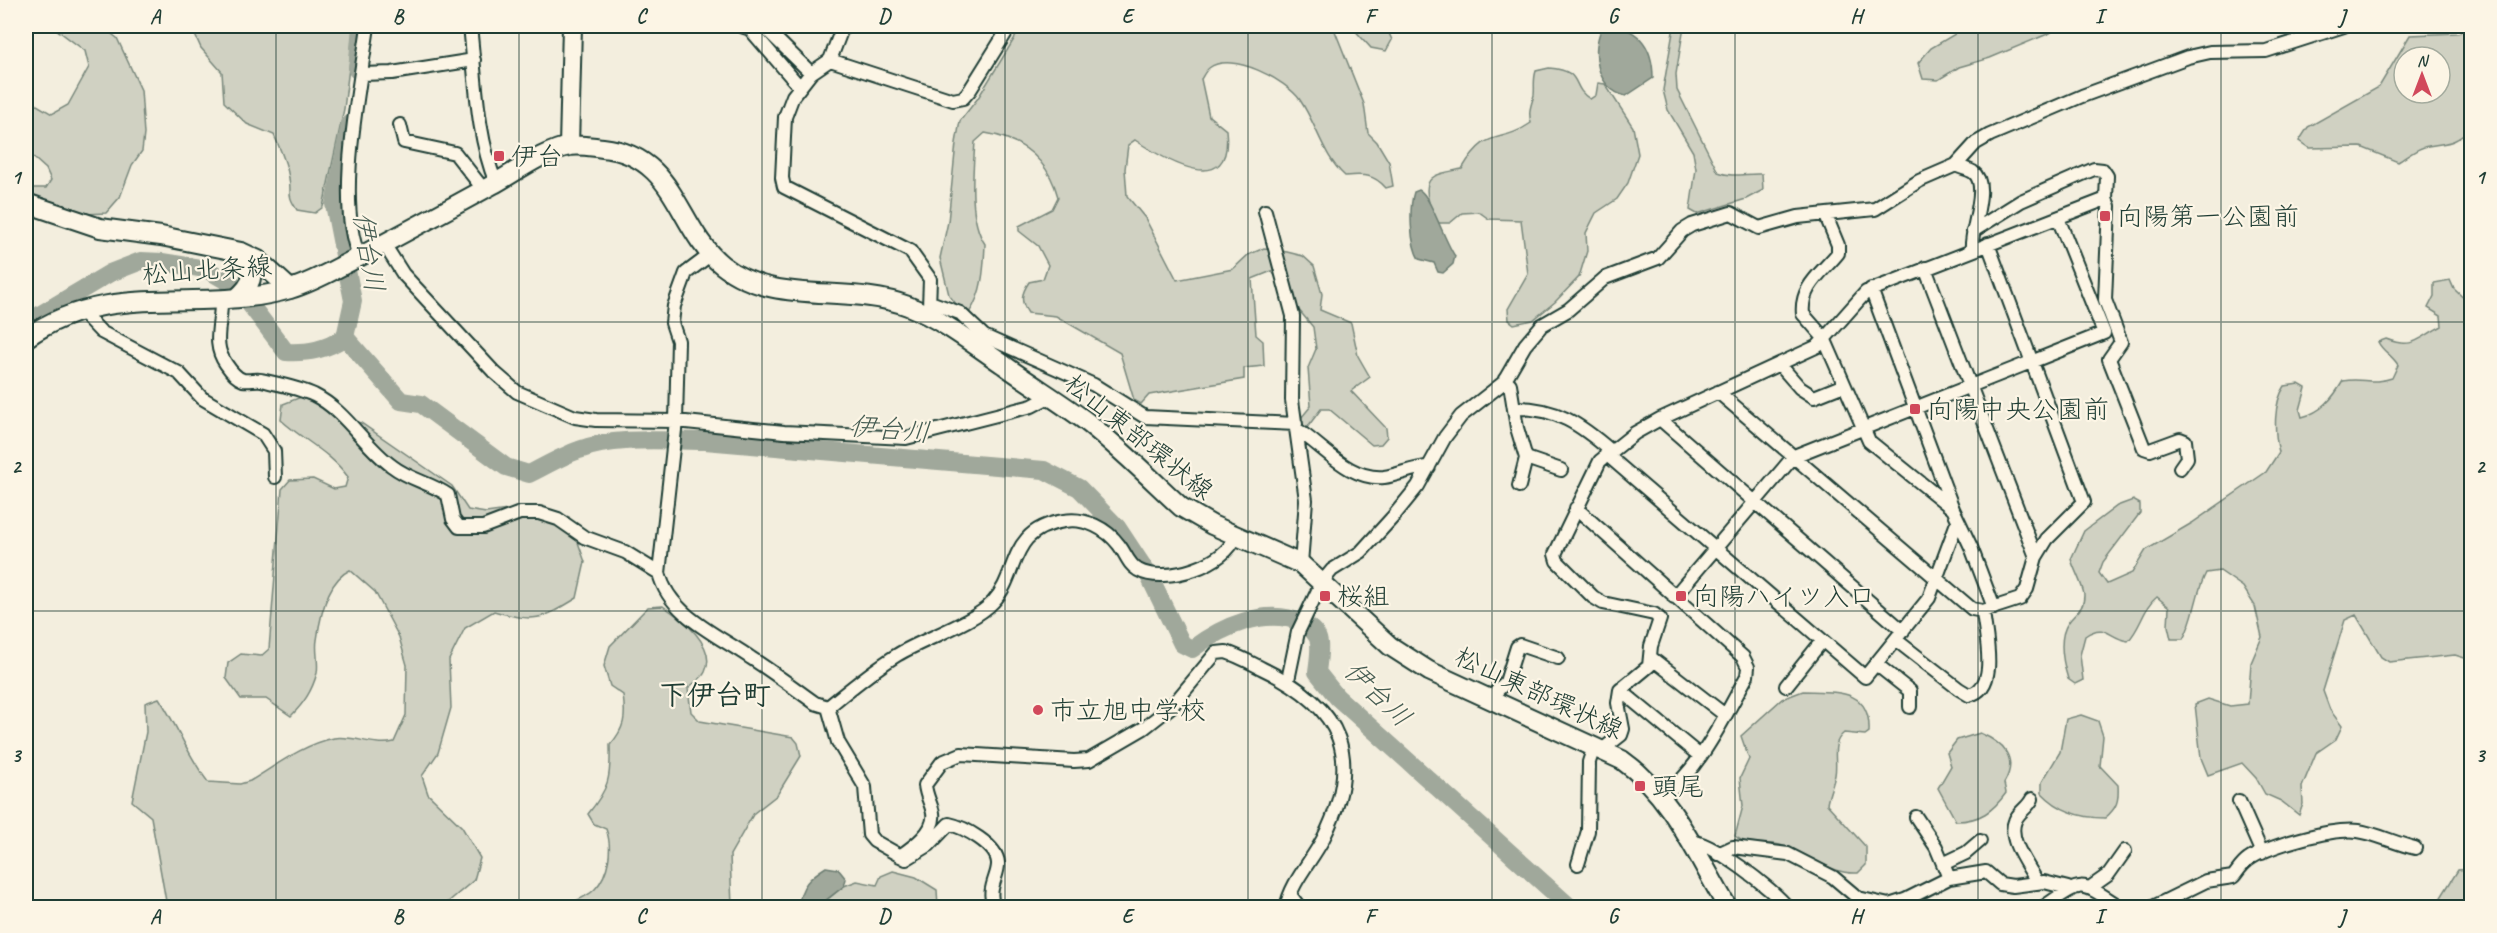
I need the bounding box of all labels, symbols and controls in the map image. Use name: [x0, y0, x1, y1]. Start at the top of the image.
text: A: [150, 4, 162, 29]
text: B: [393, 4, 405, 29]
text: C: [636, 4, 648, 29]
text: D: [878, 4, 892, 29]
text: E: [1122, 4, 1136, 29]
text: F: [1365, 4, 1379, 29]
text: G: [1608, 4, 1621, 29]
text: H: [1850, 4, 1865, 29]
text: I: [2095, 4, 2108, 29]
text: J: [2337, 4, 2349, 29]
north arrow: [2392, 45, 2452, 105]
text: N: [2417, 51, 2430, 71]
place label: 伊台: [511, 140, 563, 173]
marker: 伊台: [492, 149, 506, 163]
text: 1: [12, 165, 23, 190]
text: 1: [2476, 165, 2487, 190]
place label: 向陽第一公園前: [2117, 200, 2299, 233]
water label: 伊台川: [346, 209, 392, 295]
marker: 向陽第一公園前: [2098, 209, 2112, 223]
street label: 松山北条線: [141, 249, 273, 291]
street label: 松山東部環状線: [1058, 367, 1220, 507]
place label: 向陽中央公園前: [1927, 393, 2109, 426]
marker: 向陽中央公園前: [1908, 402, 1922, 416]
water label: 伊台川: [848, 409, 932, 449]
text: 2: [12, 454, 23, 479]
text: 2: [2476, 454, 2487, 479]
place label: 桜組: [1337, 580, 1389, 613]
place label: 向陽ハイツ入口: [1693, 580, 1875, 613]
marker: 桜組: [1318, 589, 1332, 603]
marker: 向陽ハイツ入口: [1674, 589, 1688, 603]
street label: 松山東部環状線: [1450, 640, 1628, 746]
water label: 伊台川: [1337, 654, 1419, 734]
district label: 下伊台町: [659, 677, 771, 712]
place label: 市立旭中学校: [1050, 694, 1206, 727]
marker: 市立旭中学校: [1031, 703, 1045, 717]
text: 3: [12, 743, 23, 768]
text: 3: [2476, 743, 2487, 768]
place label: 頭尾: [1652, 770, 1704, 803]
marker: 頭尾: [1633, 779, 1647, 793]
text: A: [150, 904, 162, 929]
text: B: [393, 904, 405, 929]
text: C: [636, 904, 648, 929]
text: D: [878, 904, 892, 929]
text: E: [1122, 904, 1136, 929]
text: F: [1365, 904, 1379, 929]
text: G: [1608, 904, 1621, 929]
text: H: [1850, 904, 1865, 929]
text: I: [2095, 904, 2108, 929]
text: J: [2337, 904, 2349, 929]

